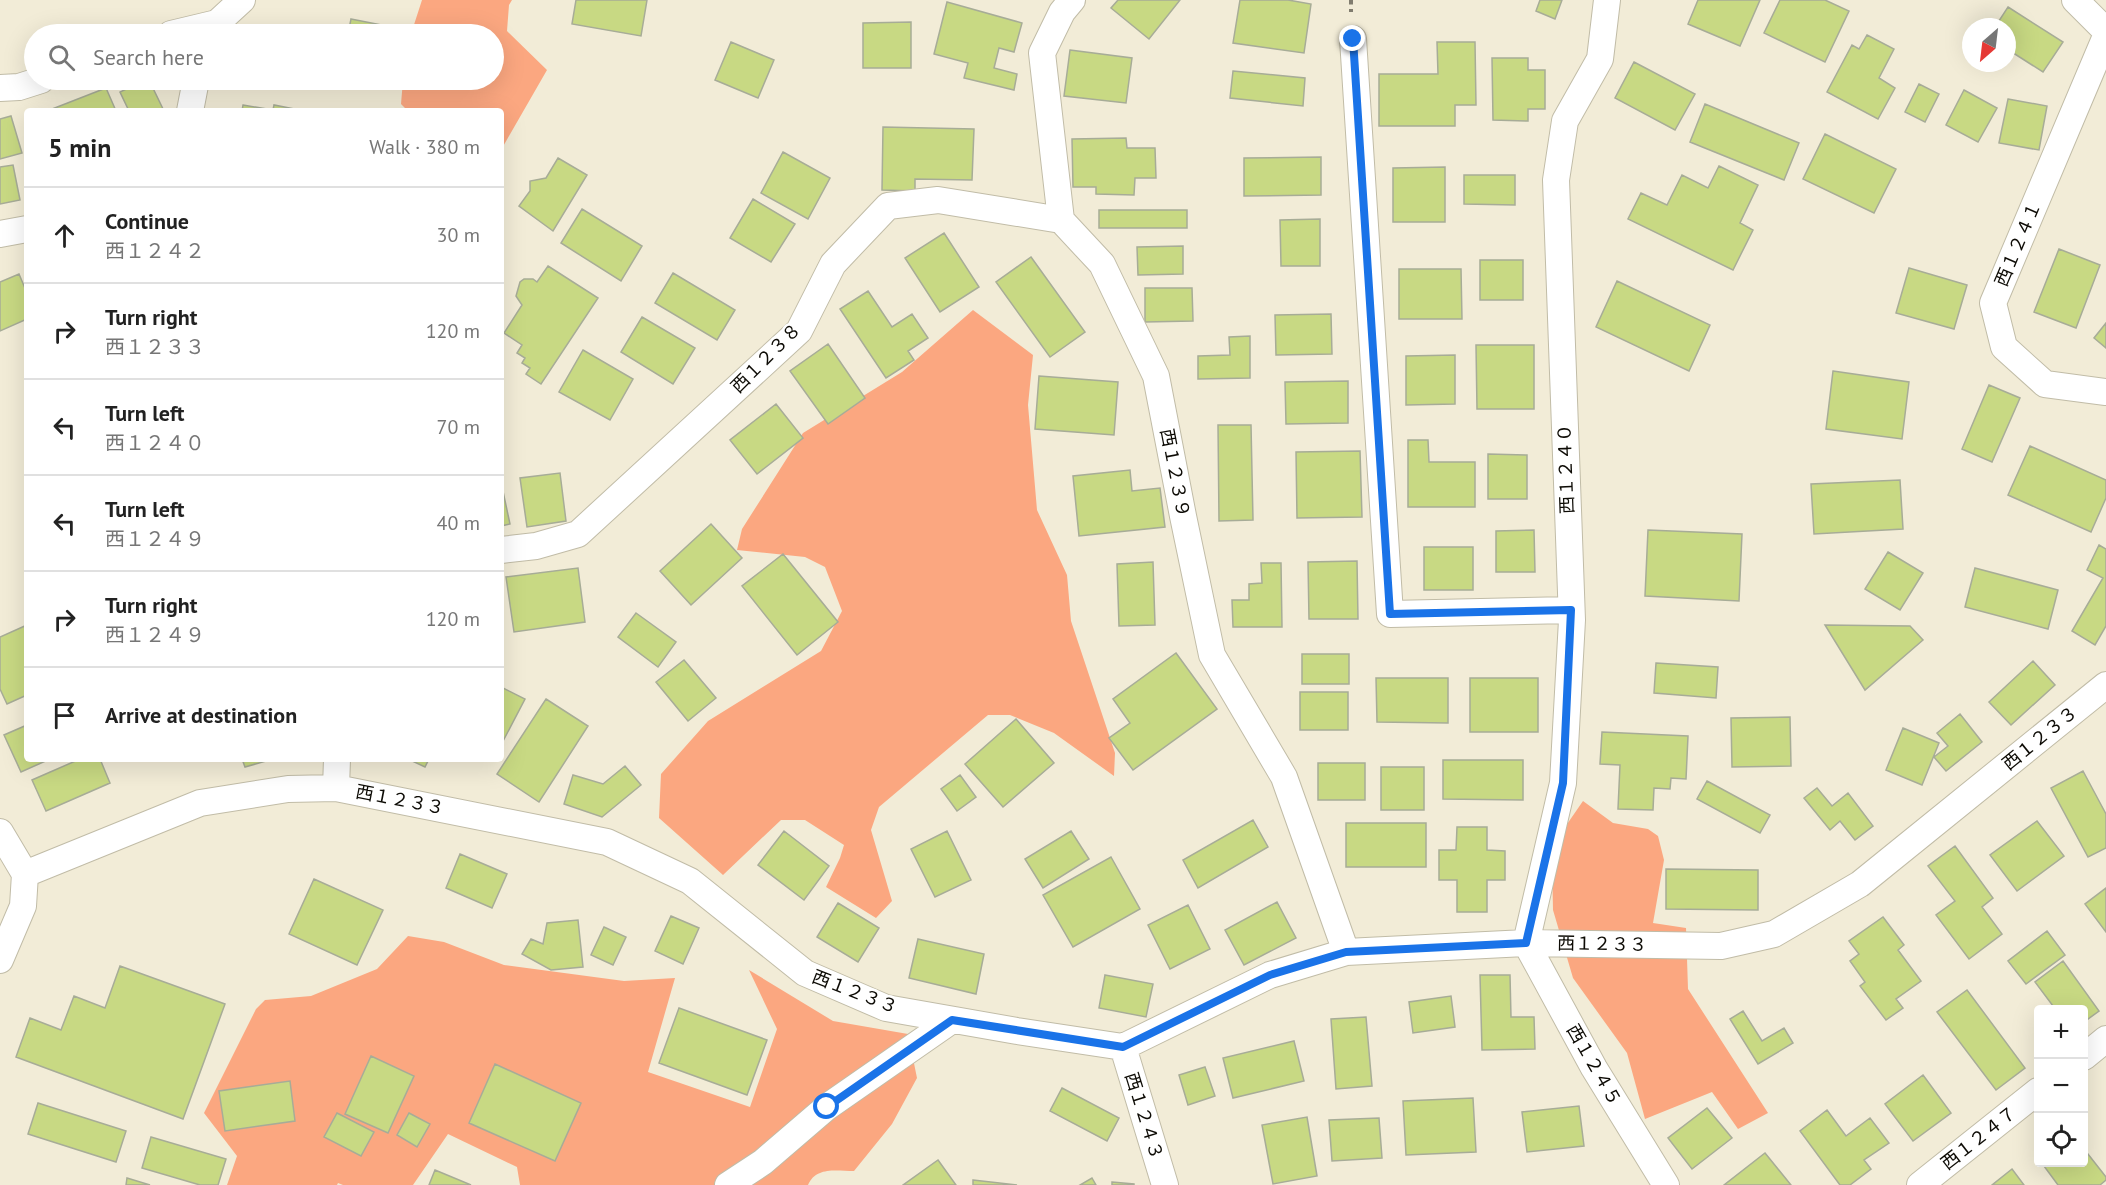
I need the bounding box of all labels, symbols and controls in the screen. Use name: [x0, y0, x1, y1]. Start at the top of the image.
north arrow: [1962, 18, 2016, 72]
search box: [24, 24, 504, 90]
route end: [1339, 25, 1365, 51]
icon: search: [45, 41, 78, 74]
text: Search here: [93, 43, 204, 71]
text: 5 min: [48, 131, 111, 164]
text: Walk · 380 m: [369, 134, 480, 160]
street label: 西１２４１: [1989, 198, 2046, 290]
text: Continue: [105, 207, 189, 235]
icon: ahead: [48, 219, 81, 252]
text: 30 m: [437, 222, 480, 248]
text: 西１２４２: [105, 238, 205, 264]
text: Turn right: [105, 303, 197, 331]
icon: right: [48, 315, 81, 348]
text: 120 m: [426, 318, 480, 344]
street label: 西１２３８: [726, 318, 806, 398]
text: 西１２３３: [105, 334, 205, 360]
text: Turn left: [105, 399, 185, 427]
icon: left: [48, 411, 81, 444]
text: 70 m: [437, 414, 480, 440]
street label: 西１２４０: [1552, 424, 1579, 514]
street label: 西１２３９: [1156, 427, 1195, 519]
text: 西１２４０: [105, 430, 205, 456]
text: Turn left: [105, 495, 185, 523]
icon: left: [48, 507, 81, 540]
text: 40 m: [437, 510, 480, 536]
text: 西１２４９: [105, 526, 205, 552]
text: Turn right: [105, 591, 197, 619]
icon: right: [48, 603, 81, 636]
text: 120 m: [426, 606, 480, 632]
text: 西１２４９: [105, 622, 205, 648]
icon: arrive: [48, 699, 81, 732]
street label: 西１２３３: [1997, 700, 2082, 775]
text: Arrive at destination: [105, 701, 297, 729]
street label: 西１２３３: [354, 780, 446, 819]
street label: 西１２３３: [1557, 931, 1647, 956]
street label: 西１２３３: [809, 965, 901, 1018]
map controls: [2034, 1005, 2088, 1167]
button: +: [2034, 1005, 2088, 1059]
street label: 西１２４５: [1562, 1020, 1627, 1109]
button: −: [2034, 1059, 2088, 1113]
street label: 西１２４３: [1120, 1069, 1169, 1162]
route start: [813, 1093, 839, 1119]
street label: 西１２４７: [1936, 1101, 2021, 1174]
button: locate: [2034, 1113, 2088, 1167]

